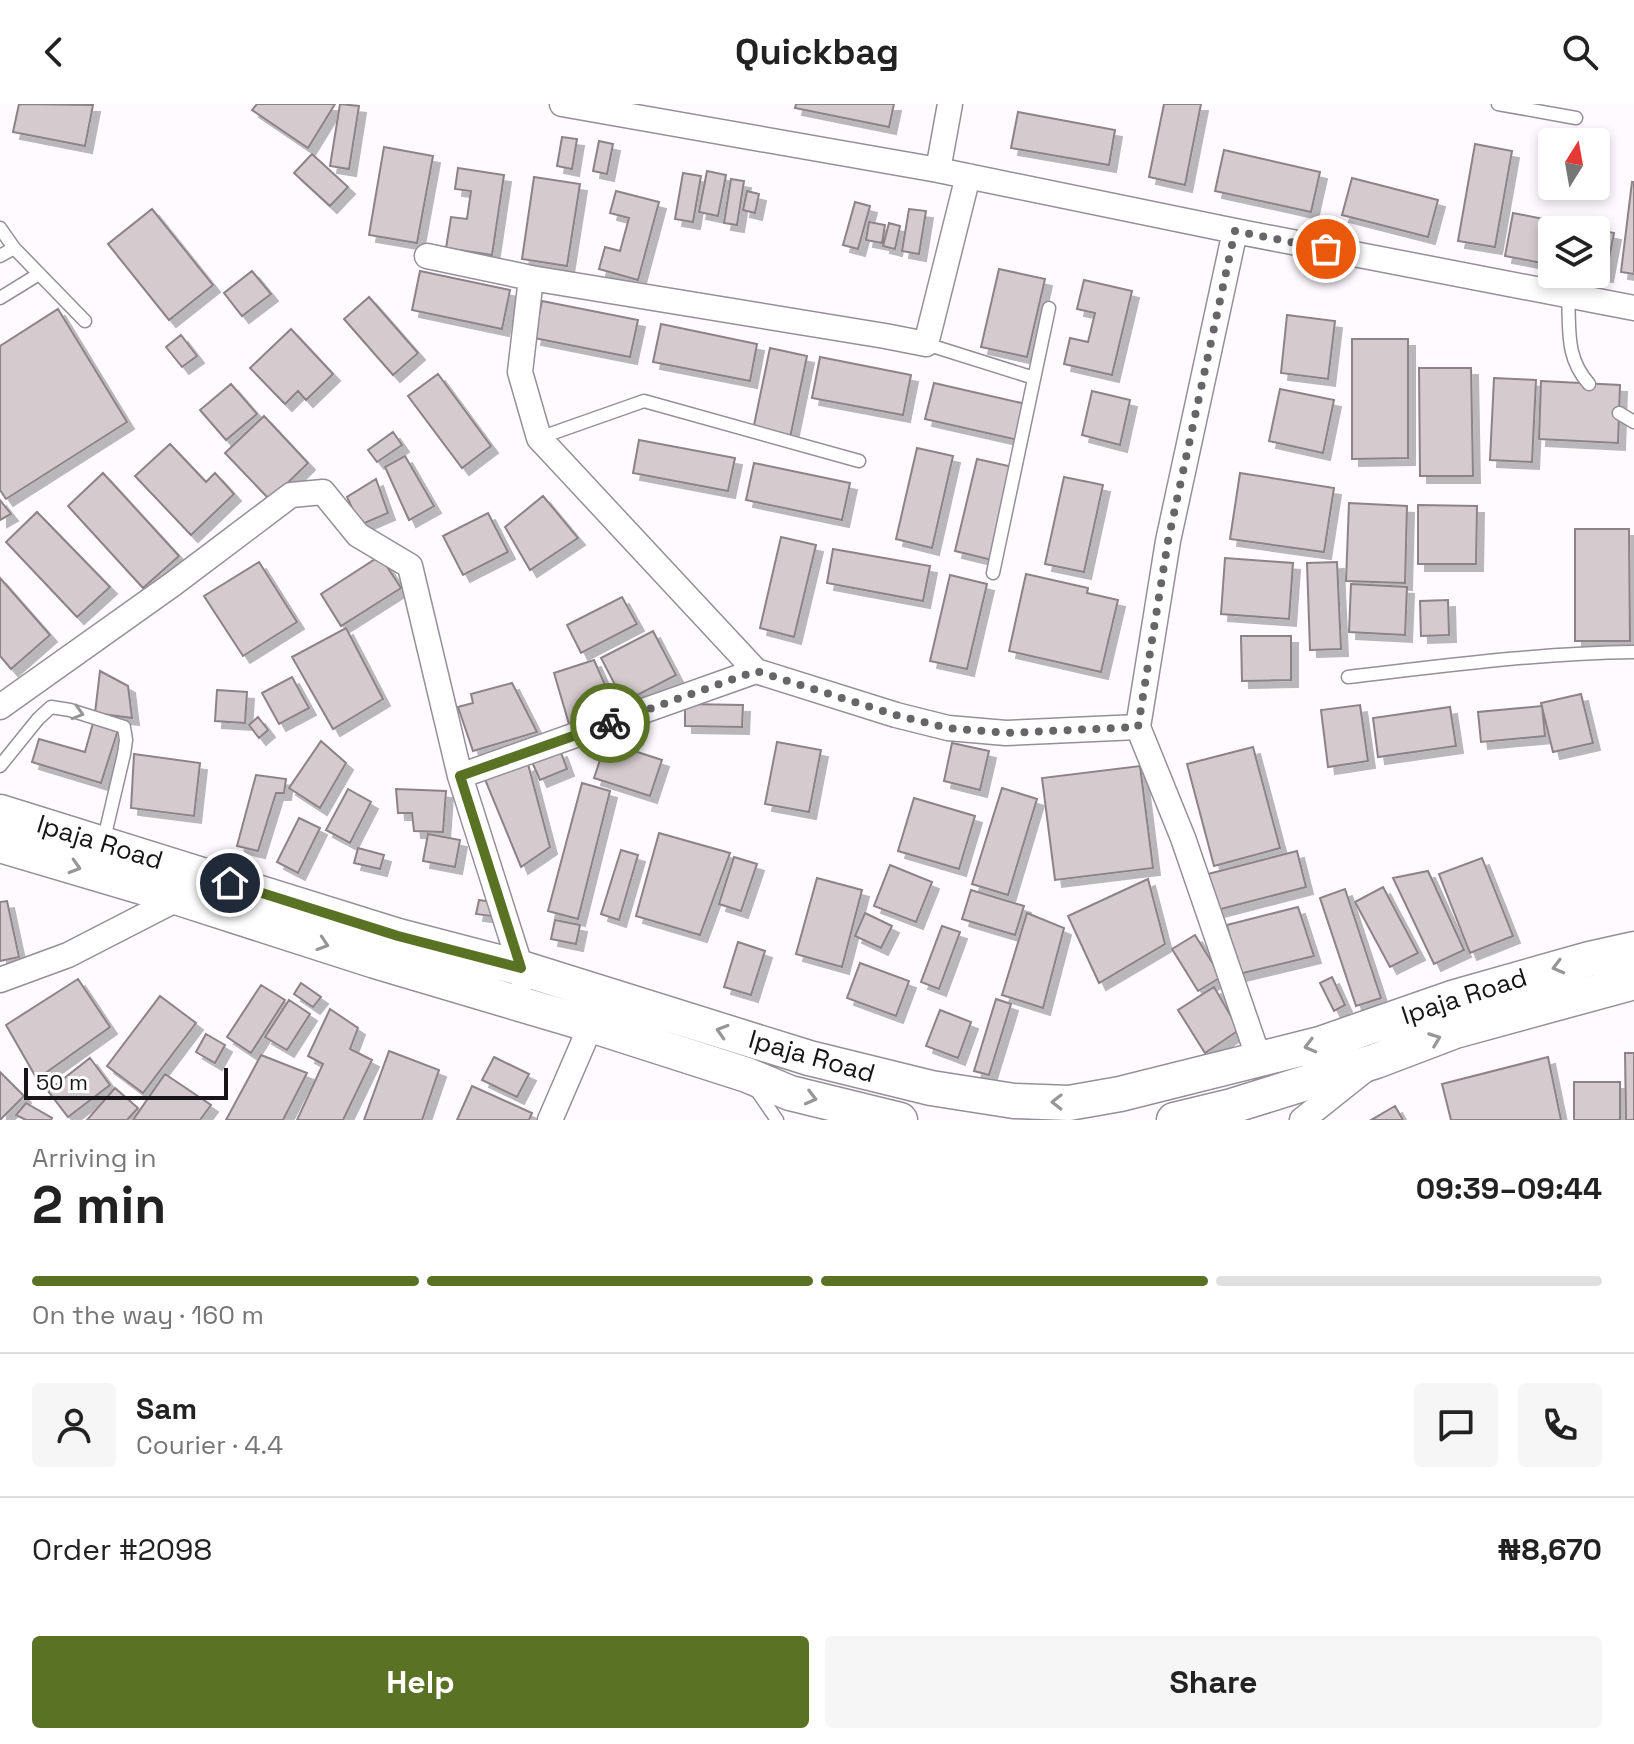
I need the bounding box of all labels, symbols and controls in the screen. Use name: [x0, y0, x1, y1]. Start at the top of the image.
text: Quickbag: [735, 29, 899, 75]
icon: back: [32, 30, 76, 74]
icon: search: [1558, 30, 1602, 74]
north arrow: [1538, 128, 1610, 200]
map controls: [1538, 128, 1610, 288]
pin: [1292, 215, 1360, 283]
button: layers: [1538, 216, 1610, 288]
icon: bag: [1304, 227, 1348, 271]
courier: [570, 683, 650, 763]
icon: bike: [588, 701, 632, 745]
one-way arrow: [71, 704, 85, 720]
street label: Ipaja Road: [33, 807, 167, 877]
pin: [196, 849, 264, 917]
one-way arrow: [67, 858, 81, 874]
icon: home: [208, 861, 252, 905]
one-way arrow: [315, 935, 329, 951]
one-way arrow: [1552, 958, 1566, 975]
street label: Ipaja Road: [1397, 960, 1531, 1032]
street label: Ipaja Road: [745, 1022, 879, 1090]
one-way arrow: [716, 1024, 730, 1040]
one-way arrow: [1427, 1032, 1441, 1049]
one-way arrow: [1304, 1037, 1318, 1054]
scale bar: [24, 1064, 228, 1100]
text: 50 m: [36, 1068, 88, 1096]
one-way arrow: [804, 1089, 817, 1106]
one-way arrow: [1050, 1094, 1063, 1111]
text: Arriving in: [32, 1141, 156, 1175]
text: 09:39–09:44: [1416, 1169, 1602, 1208]
text: 2 min: [32, 1172, 166, 1238]
text: On the way · 160 m: [32, 1298, 264, 1332]
button: person: [32, 1383, 116, 1467]
button: chat: [1414, 1383, 1498, 1467]
button: phone: [1518, 1383, 1602, 1467]
text: Sam: [136, 1389, 197, 1428]
text: Courier · 4.4: [136, 1428, 283, 1462]
text: Order #2098: [32, 1530, 212, 1569]
text: ₦8,670: [1497, 1530, 1602, 1569]
button: Help: [32, 1636, 809, 1728]
button: Share: [825, 1636, 1602, 1728]

